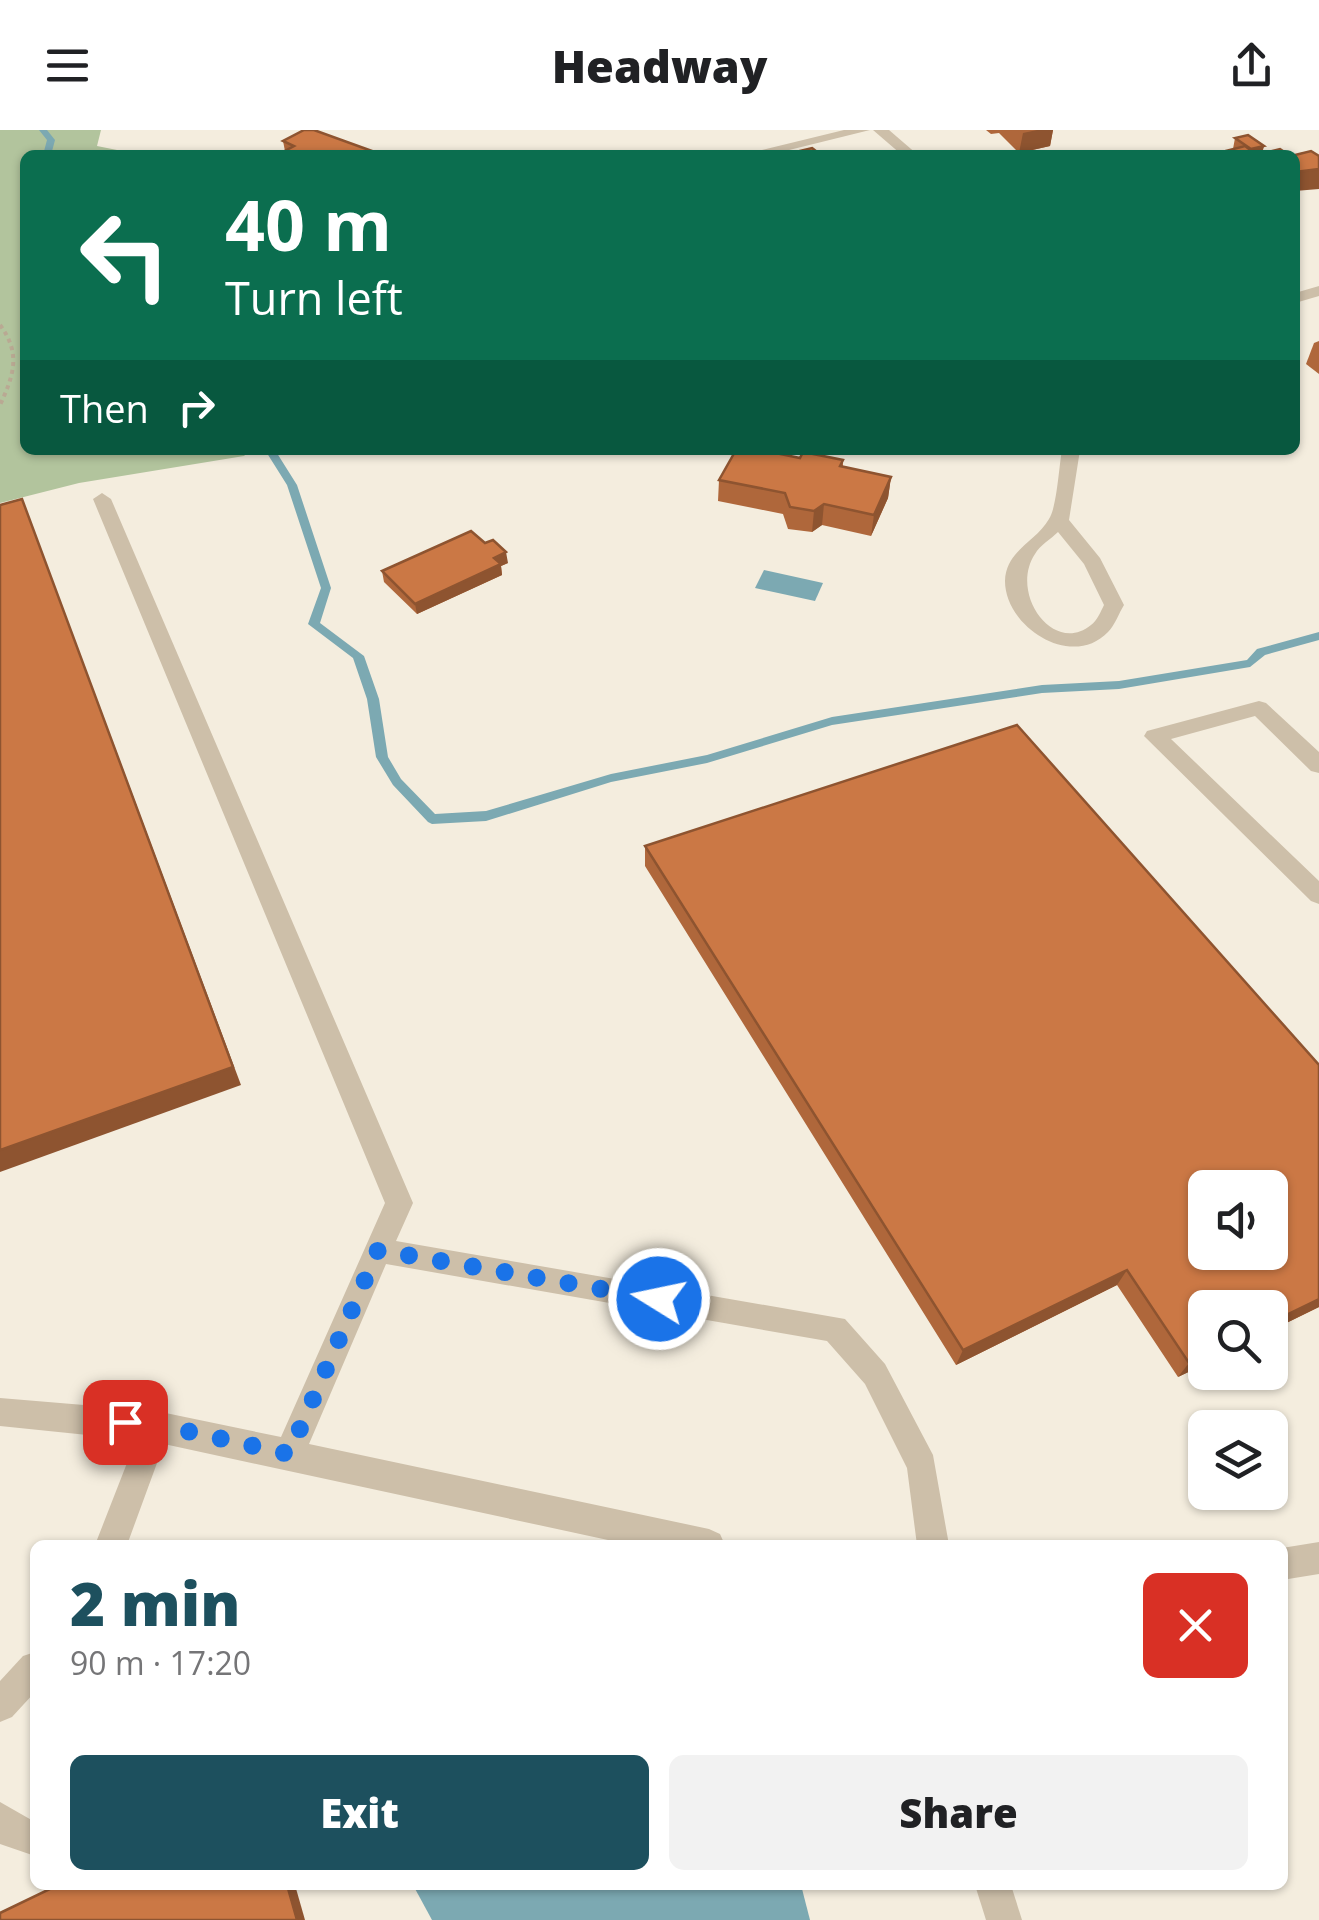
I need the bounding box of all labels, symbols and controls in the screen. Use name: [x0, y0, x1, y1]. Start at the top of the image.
text: Headway: [552, 35, 767, 96]
icon: menu: [40, 38, 95, 93]
icon: share: [1224, 38, 1279, 93]
text: 40 m: [225, 176, 392, 272]
icon: left: [60, 190, 190, 320]
text: Turn left: [225, 267, 403, 328]
icon: right: [169, 380, 224, 435]
text: Then: [60, 382, 149, 434]
map controls: [1188, 1170, 1288, 1510]
button: sound: [1188, 1170, 1288, 1270]
position arrow: [607, 1247, 711, 1351]
button: search: [1188, 1290, 1288, 1390]
pin: [83, 1380, 168, 1465]
icon: arrive: [98, 1395, 153, 1450]
button: layers: [1188, 1410, 1288, 1510]
text: 2 min: [70, 1562, 240, 1644]
button: close: [1143, 1573, 1248, 1678]
text: 90 m · 17:20: [70, 1641, 251, 1684]
button: Exit: [70, 1755, 649, 1870]
button: Share: [669, 1755, 1248, 1870]

